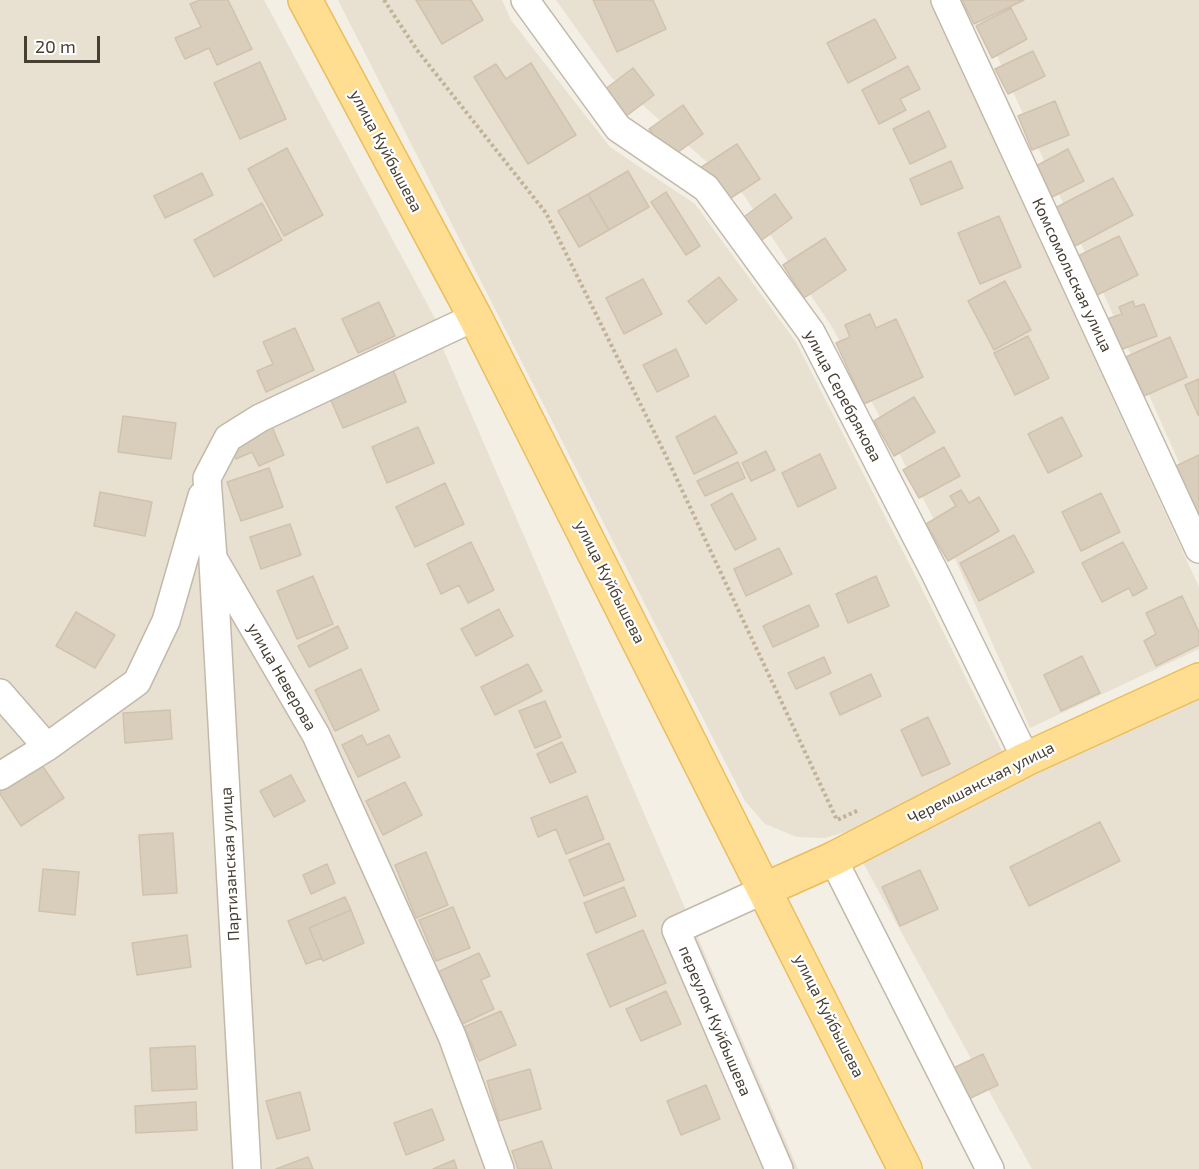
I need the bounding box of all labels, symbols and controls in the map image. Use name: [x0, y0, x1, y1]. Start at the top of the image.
scale bar: [27, 24, 104, 62]
text: 20 m: [35, 35, 76, 57]
street label: улица Куйбышева: [346, 87, 426, 215]
street label: Комсомольская улица: [1028, 195, 1116, 355]
street label: улица Серебрякова: [800, 327, 886, 465]
street label: улица Куйбышева: [571, 517, 649, 647]
street label: улица Неверова: [243, 620, 321, 734]
street label: Черемшанская улица: [905, 738, 1057, 828]
street label: Партизанская улица: [216, 786, 244, 942]
street label: переулок Куйбышева: [675, 943, 755, 1099]
street label: улица Куйбышева: [790, 951, 868, 1081]

